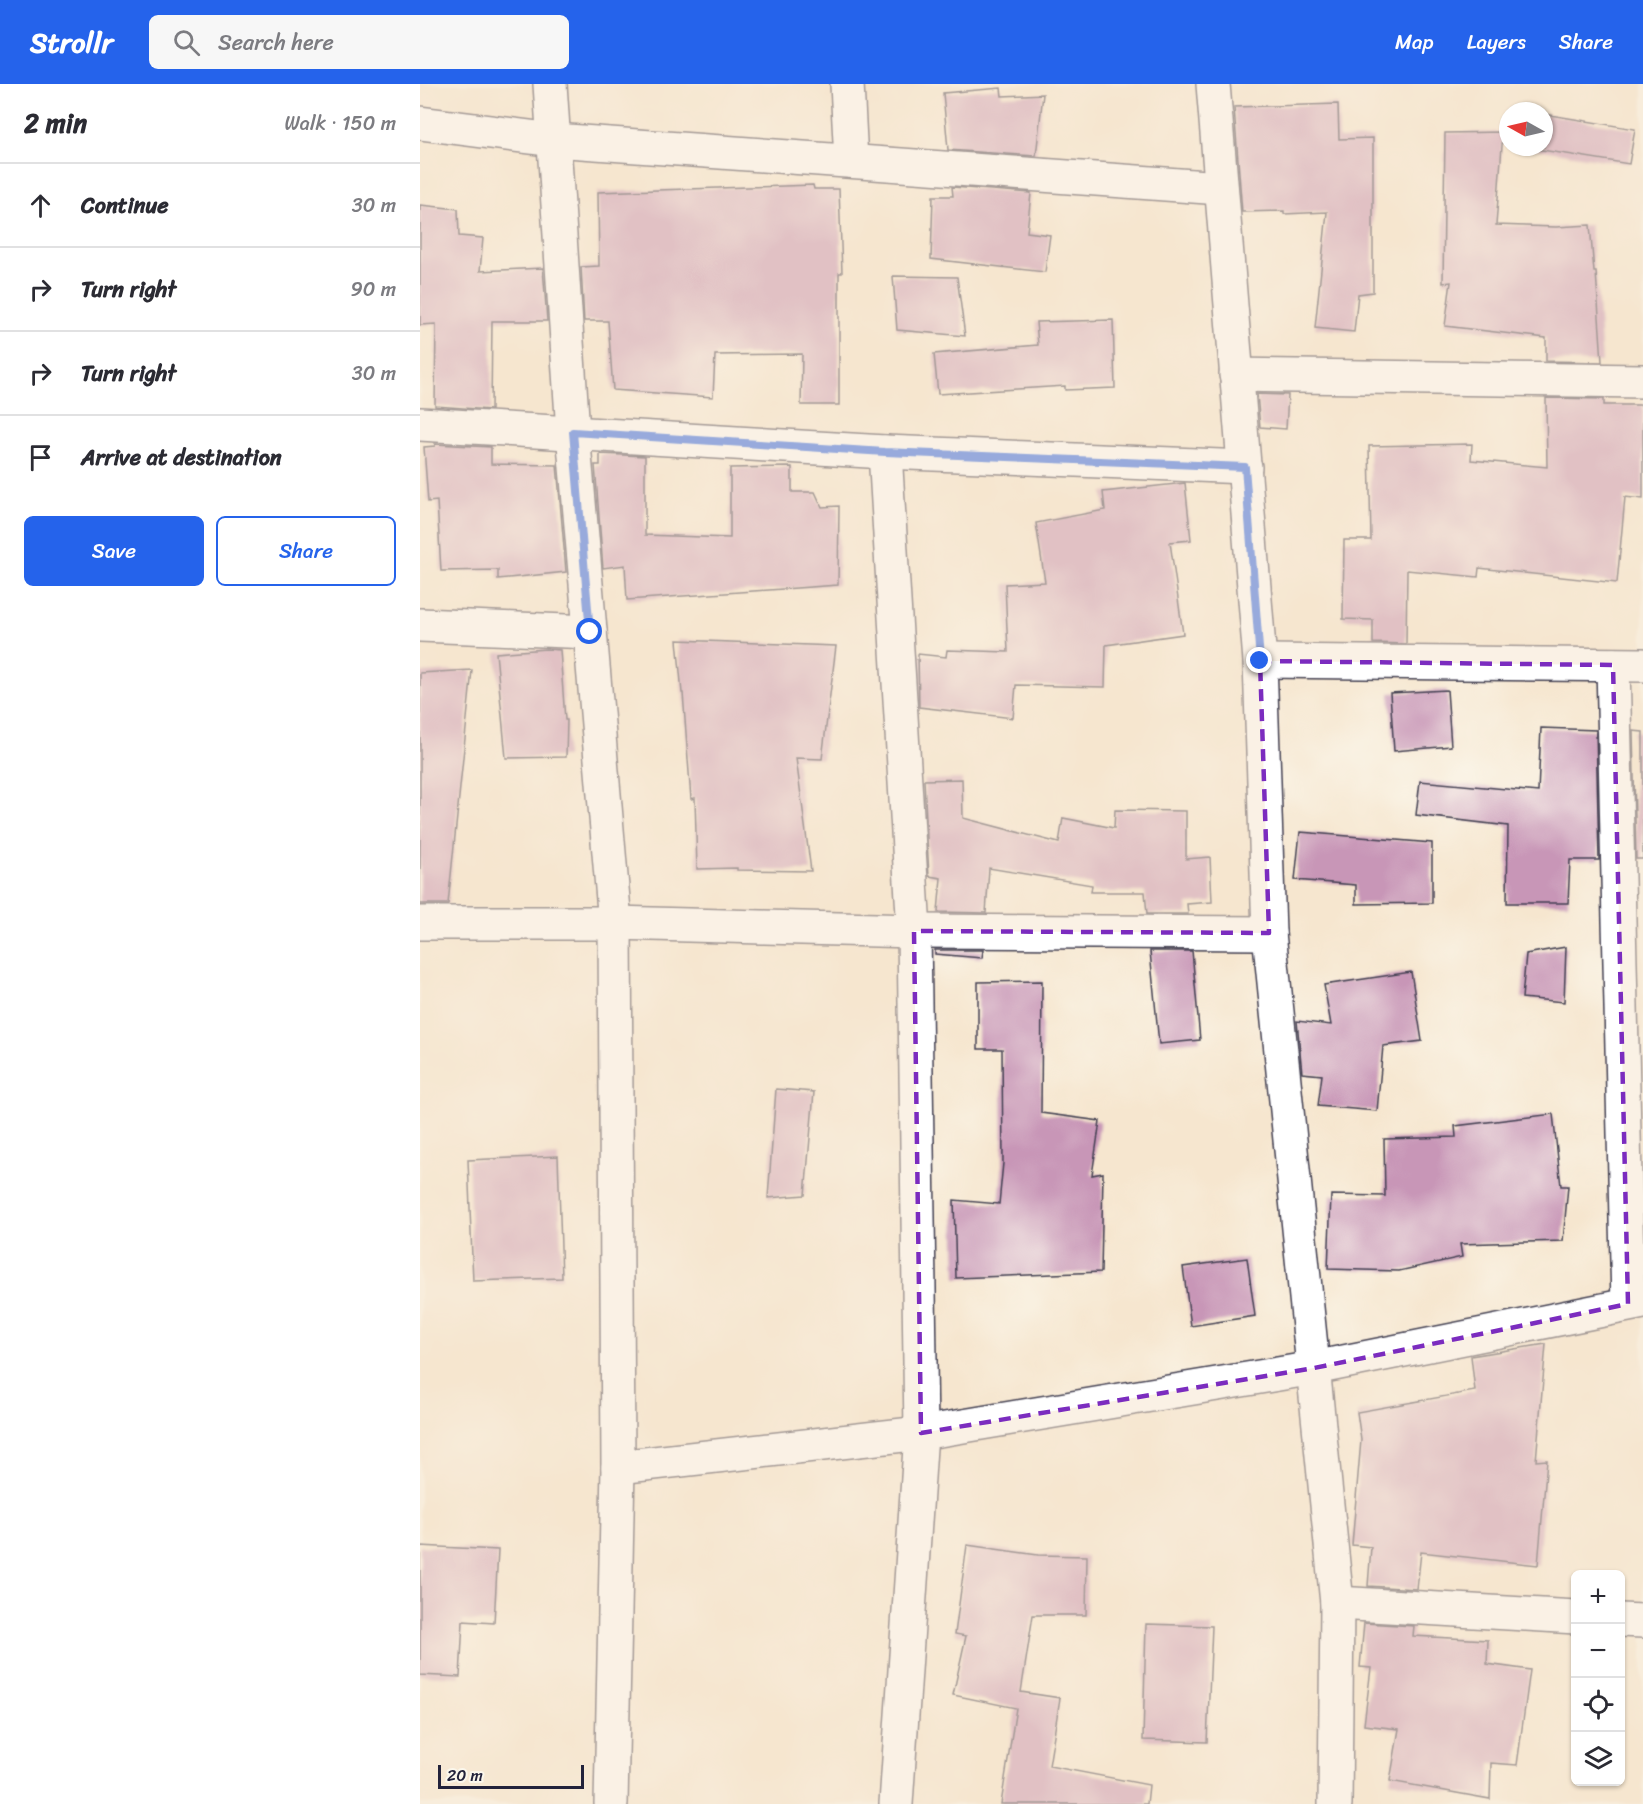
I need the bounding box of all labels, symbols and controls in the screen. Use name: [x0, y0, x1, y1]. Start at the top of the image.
search box: [149, 15, 569, 69]
text: Strollr: [30, 18, 113, 67]
text: Search here: [218, 23, 334, 62]
text: Map: [1395, 23, 1434, 61]
text: Layers: [1467, 23, 1526, 61]
text: Share: [1559, 23, 1613, 61]
icon: search: [170, 26, 203, 59]
text: 2 min: [24, 100, 87, 146]
north arrow: [1499, 102, 1553, 156]
text: Walk · 150 m: [284, 106, 396, 141]
text: Continue: [81, 186, 169, 225]
text: 30 m: [352, 188, 396, 223]
icon: ahead: [24, 189, 57, 222]
text: Turn right: [81, 270, 176, 309]
text: 90 m: [351, 272, 396, 307]
icon: right: [24, 273, 57, 306]
text: Turn right: [81, 354, 176, 393]
text: 30 m: [352, 356, 396, 391]
icon: right: [24, 357, 57, 390]
text: Arrive at destination: [81, 438, 282, 477]
icon: arrive: [24, 441, 57, 474]
button: Save: [24, 516, 204, 586]
button: Share: [216, 516, 396, 586]
route start: [576, 618, 602, 644]
route end: [1246, 647, 1272, 673]
map controls: [1571, 1570, 1625, 1786]
button: +: [1571, 1570, 1625, 1624]
button: −: [1571, 1624, 1625, 1678]
button: locate: [1571, 1678, 1625, 1732]
button: layers: [1571, 1732, 1625, 1786]
text: 20 m: [447, 1761, 483, 1790]
scale bar: [438, 1762, 584, 1790]

